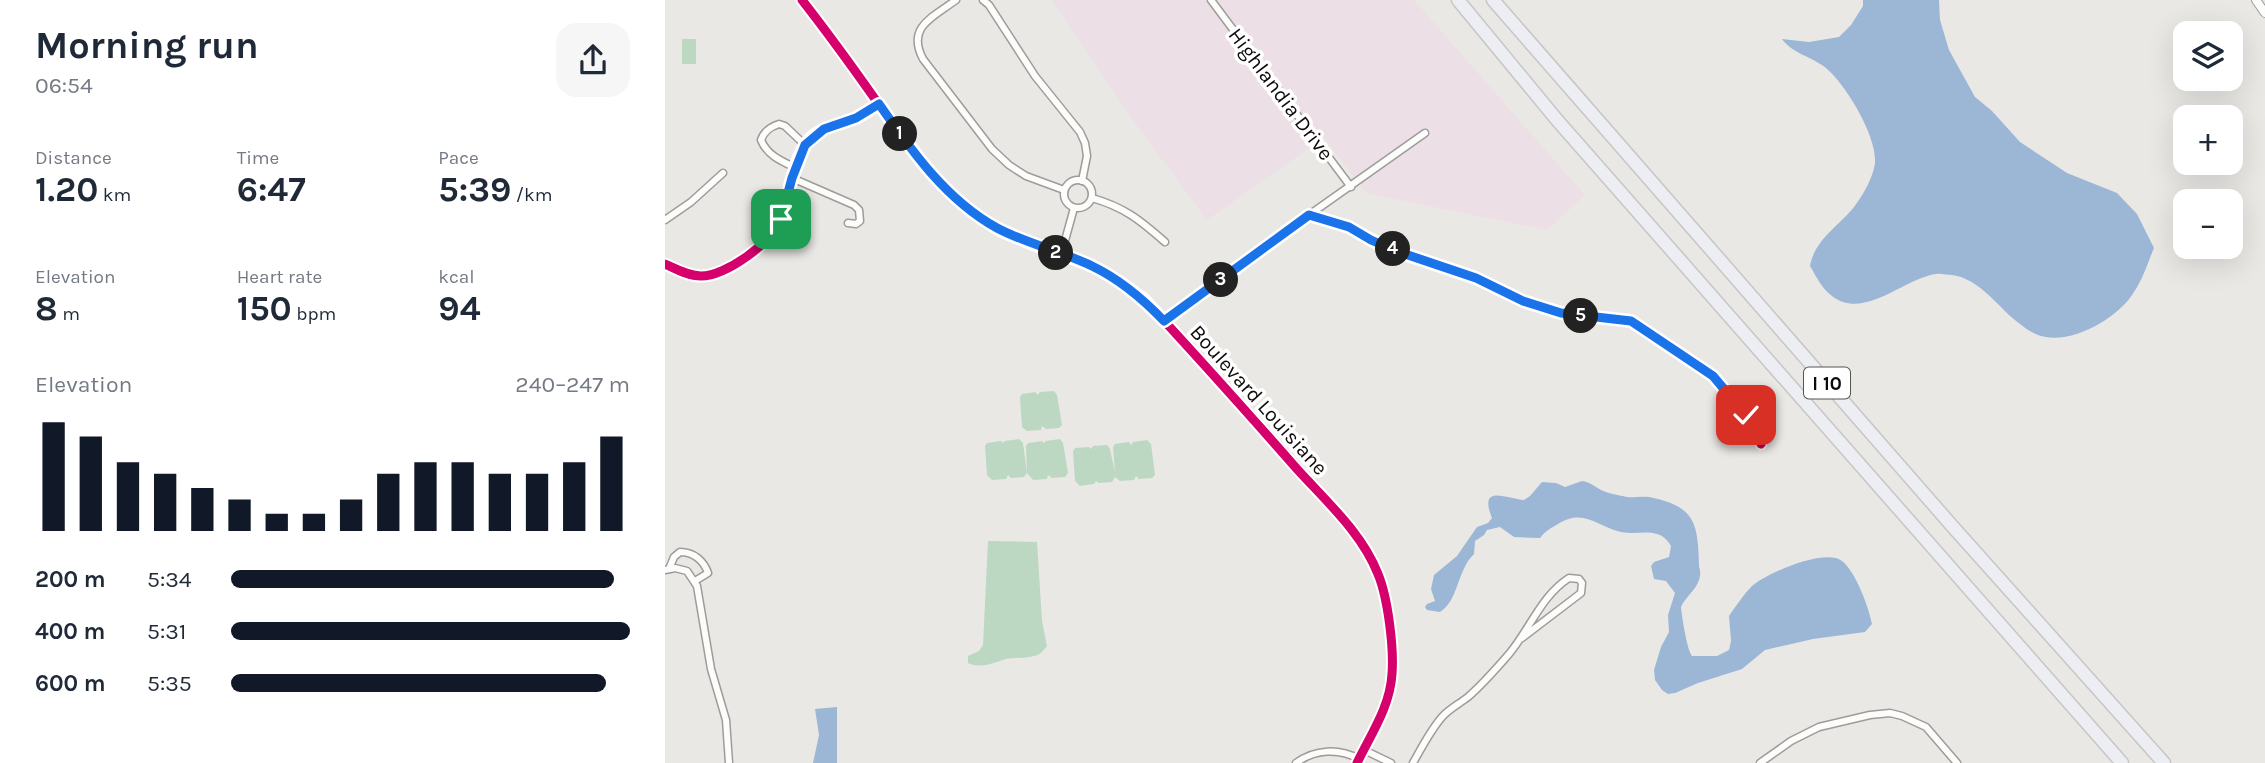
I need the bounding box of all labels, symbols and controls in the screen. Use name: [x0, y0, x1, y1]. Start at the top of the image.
map controls: [2173, 21, 2243, 259]
button: layers: [2173, 21, 2243, 91]
text: Morning run: [35, 23, 259, 68]
button: share: [556, 23, 630, 97]
street label: Highlandia Drive: [1224, 23, 1338, 165]
text: 06:54: [35, 72, 93, 99]
button: +: [2173, 105, 2243, 175]
pin: 1: [883, 116, 917, 152]
text: 1: [896, 122, 903, 144]
text: Distance: [35, 147, 112, 169]
text: Time: [237, 147, 279, 169]
text: Pace: [438, 147, 479, 169]
text: 1.20: [35, 169, 98, 210]
text: 6:47: [237, 169, 306, 210]
text: 5:39: [438, 169, 511, 210]
text: km: [98, 184, 131, 206]
text: /km: [511, 184, 552, 206]
pin: [751, 189, 811, 249]
button: −: [2173, 189, 2243, 259]
icon: arrive: [762, 200, 800, 238]
pin: 4: [1375, 232, 1411, 266]
pin: 2: [1039, 236, 1073, 270]
text: 4: [1387, 237, 1398, 259]
text: 2: [1050, 241, 1061, 263]
pin: 3: [1203, 262, 1239, 298]
text: Elevation: [35, 266, 115, 288]
text: Heart rate: [237, 266, 322, 288]
text: kcal: [438, 266, 475, 288]
text: 3: [1215, 268, 1226, 290]
text: 8: [35, 288, 58, 329]
text: 150: [237, 288, 292, 329]
text: 94: [438, 288, 481, 329]
pin: 5: [1563, 298, 1599, 334]
text: m: [58, 303, 80, 325]
text: bpm: [292, 303, 336, 325]
text: 5: [1575, 304, 1586, 326]
street label: Boulevard Louisiane: [1185, 320, 1333, 480]
road number: I 10: [1804, 368, 1850, 398]
text: Elevation: [35, 371, 132, 398]
text: 240–247 m: [515, 371, 630, 398]
pin: [1716, 385, 1776, 445]
icon: check: [1727, 396, 1765, 434]
text: 200 m: [35, 566, 106, 593]
text: 5:34: [147, 566, 192, 593]
text: 400 m: [35, 618, 105, 645]
text: 5:31: [147, 618, 186, 645]
text: 600 m: [35, 670, 106, 697]
text: 5:35: [147, 670, 192, 697]

